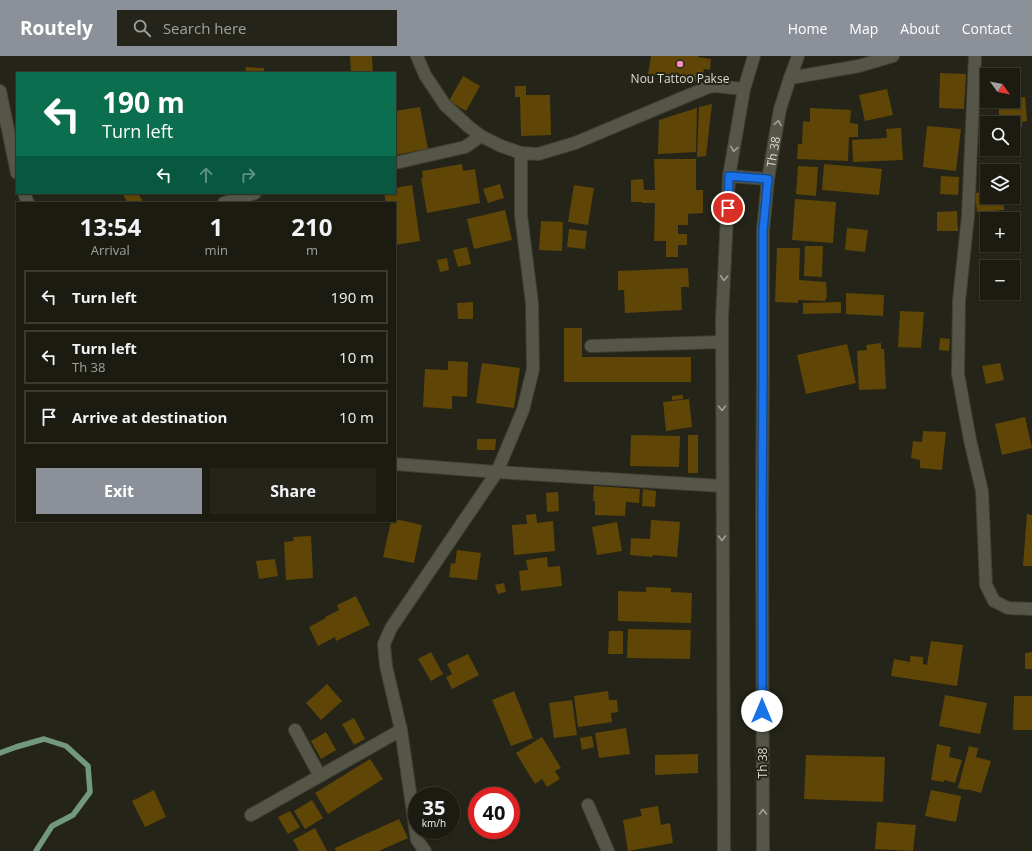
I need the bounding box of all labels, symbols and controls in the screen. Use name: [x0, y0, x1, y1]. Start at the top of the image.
search box: [117, 10, 397, 46]
text: Routely: [20, 15, 93, 41]
icon: search: [131, 17, 153, 39]
text: Search here: [163, 18, 246, 38]
text: Home: [788, 19, 827, 38]
text: Map: [849, 19, 878, 38]
text: About: [900, 19, 940, 38]
text: Contact: [962, 19, 1012, 38]
marker: Nou Tattoo Pakse: [675, 59, 685, 69]
north arrow: [980, 68, 1020, 108]
map controls: [980, 68, 1020, 300]
place label: Nou Tattoo Pakse: [631, 70, 730, 87]
text: 190 m: [102, 83, 185, 121]
icon: left: [36, 88, 88, 140]
button: search: [980, 116, 1020, 156]
text: Turn left: [102, 119, 173, 143]
one-way arrow: [773, 120, 782, 126]
street label: Th 38: [762, 135, 784, 168]
one-way arrow: [730, 146, 739, 152]
icon: left: [153, 164, 175, 186]
icon: ahead: [195, 164, 217, 186]
icon: right: [237, 164, 259, 186]
button: layers: [980, 164, 1020, 204]
pin: [711, 191, 745, 225]
icon: arrive: [717, 197, 739, 219]
text: 13:54: [79, 210, 141, 243]
text: 1: [209, 210, 223, 243]
text: 210: [291, 210, 333, 243]
button: +: [980, 212, 1020, 252]
text: Arrival: [91, 241, 130, 259]
text: min: [205, 241, 228, 259]
text: m: [306, 241, 318, 259]
button: −: [980, 260, 1020, 300]
one-way arrow: [720, 275, 729, 281]
icon: left: [38, 286, 60, 308]
text: Turn left: [72, 287, 137, 307]
text: 190 m: [330, 287, 374, 307]
text: Turn left: [72, 338, 137, 358]
icon: left: [38, 346, 60, 368]
text: 10 m: [339, 347, 374, 367]
text: Th 38: [72, 358, 105, 376]
one-way arrow: [718, 405, 726, 411]
icon: arrive: [38, 406, 60, 428]
text: Arrive at destination: [72, 407, 227, 427]
text: 10 m: [339, 407, 374, 427]
button: Exit: [36, 468, 202, 514]
button: Share: [210, 468, 376, 514]
one-way arrow: [718, 535, 726, 541]
position arrow: [741, 690, 783, 732]
street label: Th 38: [754, 747, 771, 778]
speed limit sign: 40: [468, 787, 520, 839]
text: 35: [423, 794, 445, 821]
one-way arrow: [759, 809, 767, 815]
text: km/h: [422, 816, 446, 830]

